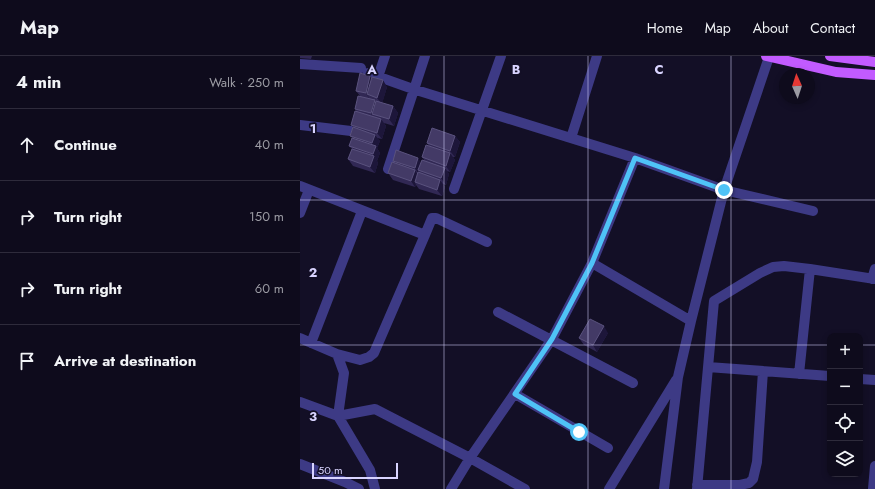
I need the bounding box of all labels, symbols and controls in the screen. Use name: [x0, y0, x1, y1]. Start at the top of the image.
text: Map: [20, 14, 59, 41]
text: Home: [647, 18, 683, 38]
text: Map: [705, 18, 731, 38]
text: About: [753, 18, 788, 38]
text: Contact: [810, 18, 855, 38]
text: A: [366, 60, 377, 79]
text: B: [512, 60, 521, 79]
text: C: [654, 60, 664, 79]
north arrow: [779, 68, 815, 104]
text: 4 min: [16, 70, 61, 94]
text: Walk · 250 m: [209, 73, 284, 92]
text: 1: [310, 119, 316, 138]
icon: ahead: [16, 134, 38, 156]
text: Continue: [54, 134, 117, 156]
text: 40 m: [255, 135, 284, 154]
route end: [715, 181, 733, 199]
icon: right: [16, 206, 38, 228]
text: Turn right: [54, 206, 122, 228]
text: 150 m: [249, 207, 284, 226]
text: 2: [309, 263, 317, 282]
icon: right: [16, 278, 38, 300]
text: Turn right: [54, 278, 122, 300]
text: 60 m: [255, 279, 284, 298]
map controls: [827, 333, 863, 477]
button: +: [827, 333, 863, 369]
icon: arrive: [16, 350, 38, 372]
text: Arrive at destination: [54, 350, 196, 372]
button: −: [827, 369, 863, 405]
button: locate: [827, 405, 863, 441]
text: 3: [309, 407, 317, 426]
route start: [570, 423, 588, 441]
button: layers: [827, 441, 863, 477]
scale bar: [312, 461, 398, 480]
text: 50 m: [318, 462, 343, 478]

